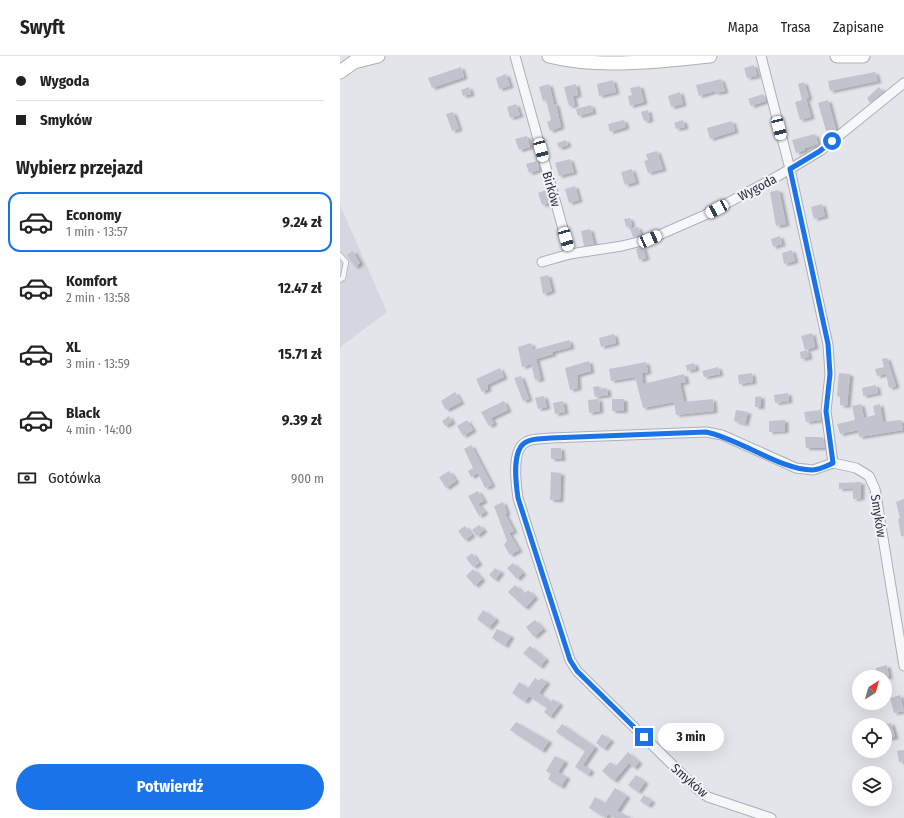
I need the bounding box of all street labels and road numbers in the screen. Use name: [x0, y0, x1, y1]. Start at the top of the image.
street label: Birków: [539, 170, 564, 209]
street label: Wygoda: [735, 171, 779, 204]
street label: Smyków: [868, 493, 889, 539]
street label: Smyków: [668, 760, 711, 801]

